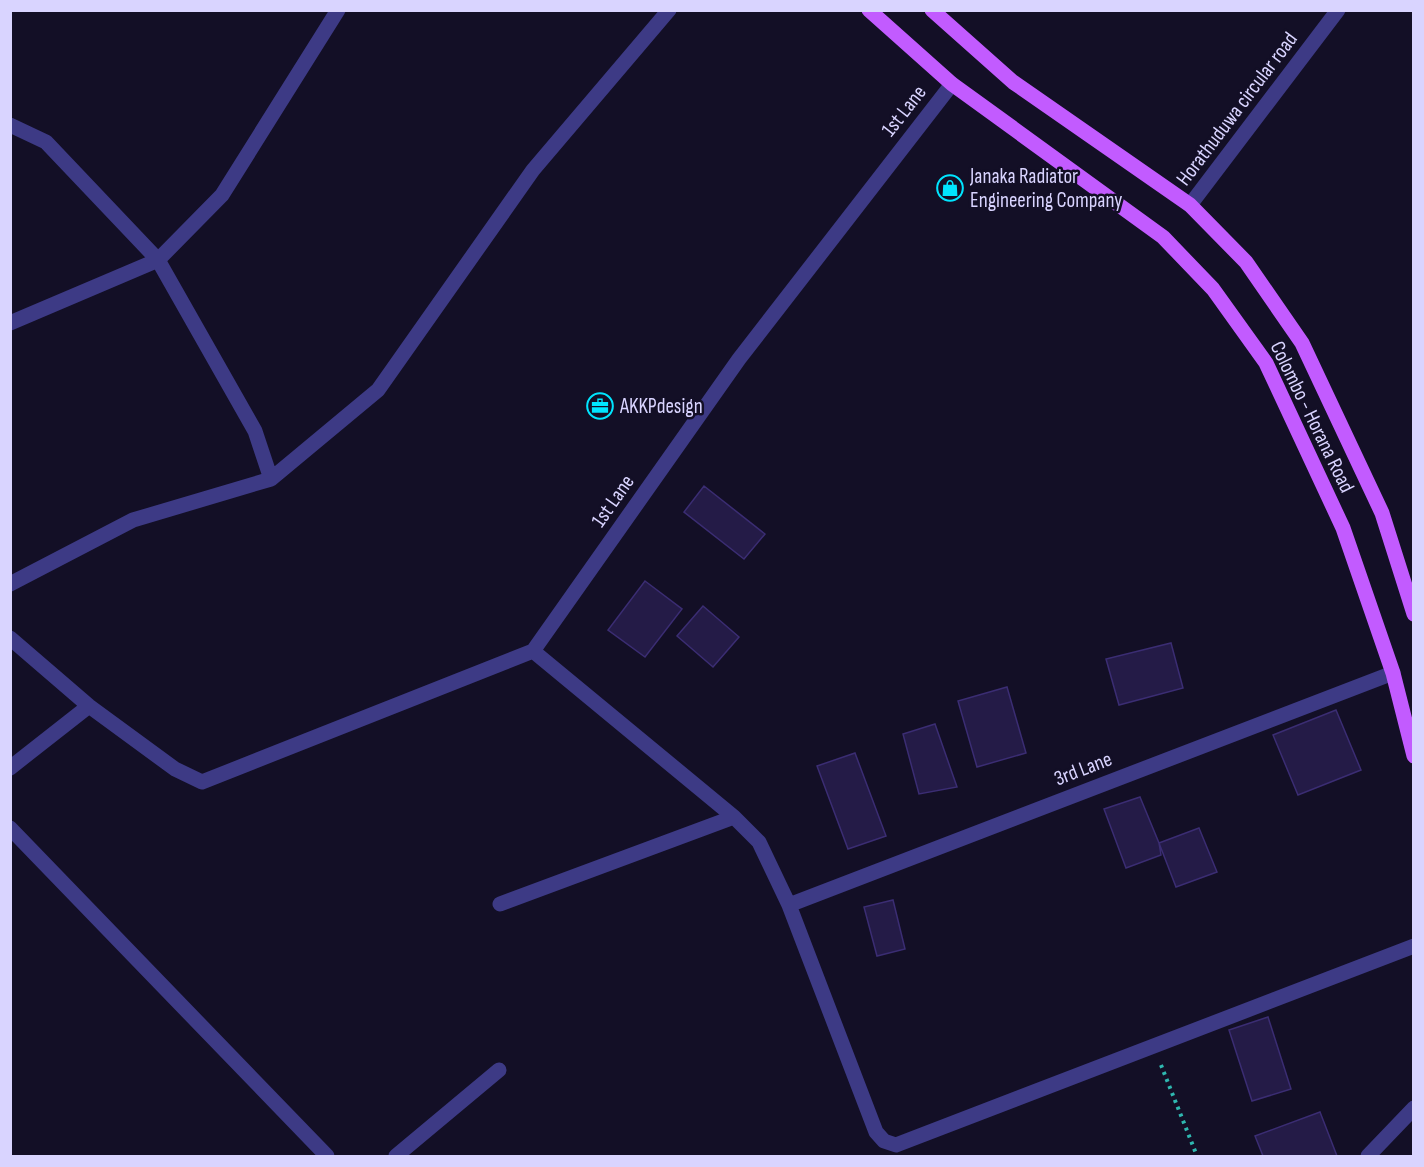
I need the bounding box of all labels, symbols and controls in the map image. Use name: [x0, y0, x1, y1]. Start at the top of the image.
street label: Horathuduwa circular road: [1171, 27, 1303, 191]
street label: 1st Lane: [876, 80, 932, 142]
place label: Janaka Radiator Engineering Company: [969, 164, 1122, 213]
shop icon: Janaka Radiator Engineering Company: [935, 173, 965, 203]
street label: Colombo - Horana Road: [1265, 337, 1359, 497]
office icon: AKKPdesign: [585, 391, 615, 421]
place label: AKKPdesign: [619, 394, 703, 419]
street label: 1st Lane: [586, 470, 640, 532]
street label: 3rd Lane: [1051, 747, 1115, 791]

